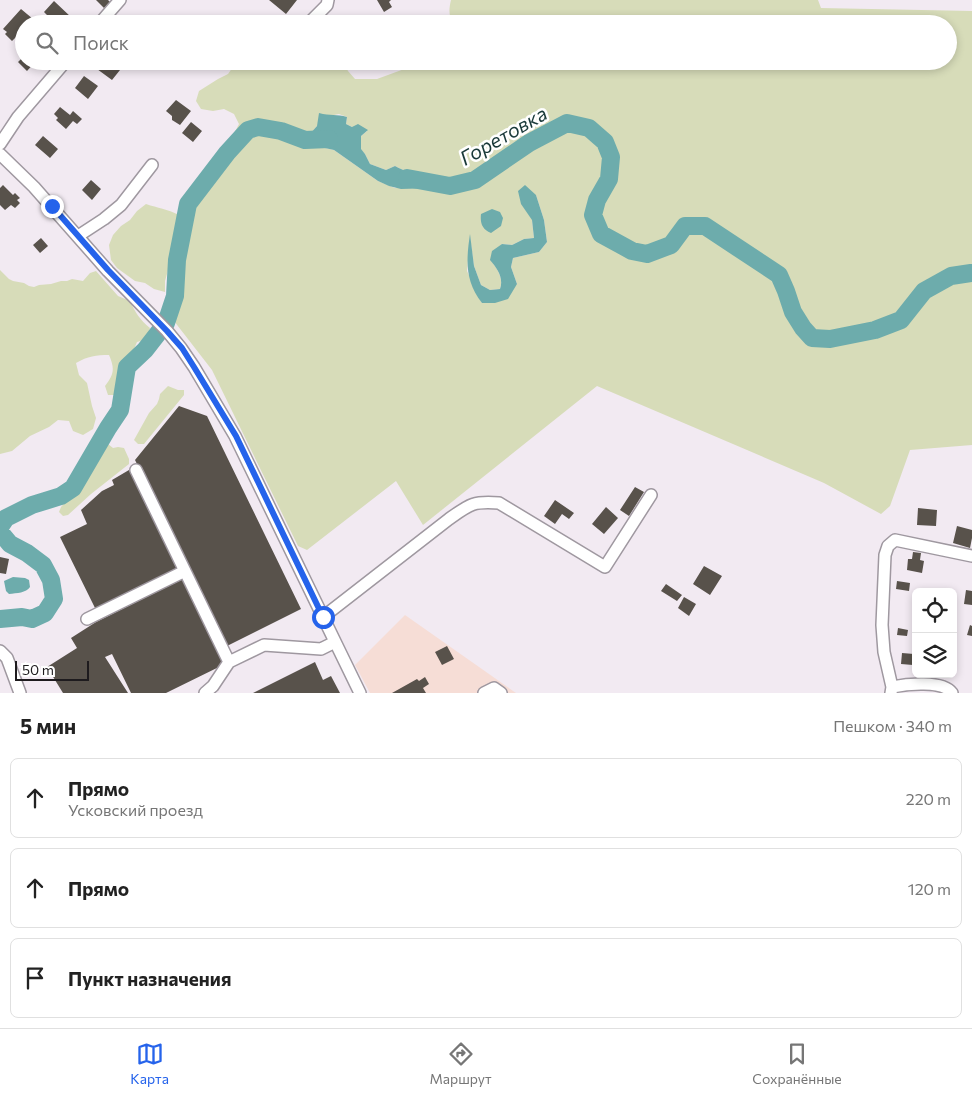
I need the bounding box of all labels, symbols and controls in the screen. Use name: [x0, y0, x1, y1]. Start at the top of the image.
search box: [15, 15, 957, 70]
icon: search: [33, 29, 61, 57]
text: Поиск: [73, 31, 129, 54]
water label: Горетовка: [455, 100, 551, 170]
route end: [41, 195, 64, 218]
map controls: [912, 588, 957, 678]
button: locate: [912, 588, 957, 633]
route start: [312, 606, 335, 629]
button: layers: [912, 633, 957, 678]
scale bar: [15, 658, 89, 681]
text: 50 m: [22, 661, 54, 678]
text: 5 мин: [20, 713, 76, 738]
text: Пешком · 340 m: [833, 716, 952, 735]
text: Прямо: [68, 777, 129, 800]
icon: ahead: [21, 784, 49, 812]
text: 220 m: [906, 789, 951, 808]
text: Усковский проезд: [68, 800, 203, 819]
icon: ahead: [21, 874, 49, 902]
text: Прямо: [68, 877, 129, 900]
text: 120 m: [908, 879, 951, 898]
icon: arrive: [21, 964, 49, 992]
text: Пункт назначения: [68, 967, 231, 990]
tab: Карта: [130, 1040, 169, 1087]
tab: Маршрут: [430, 1040, 492, 1087]
tab: Сохранённые: [752, 1040, 842, 1087]

